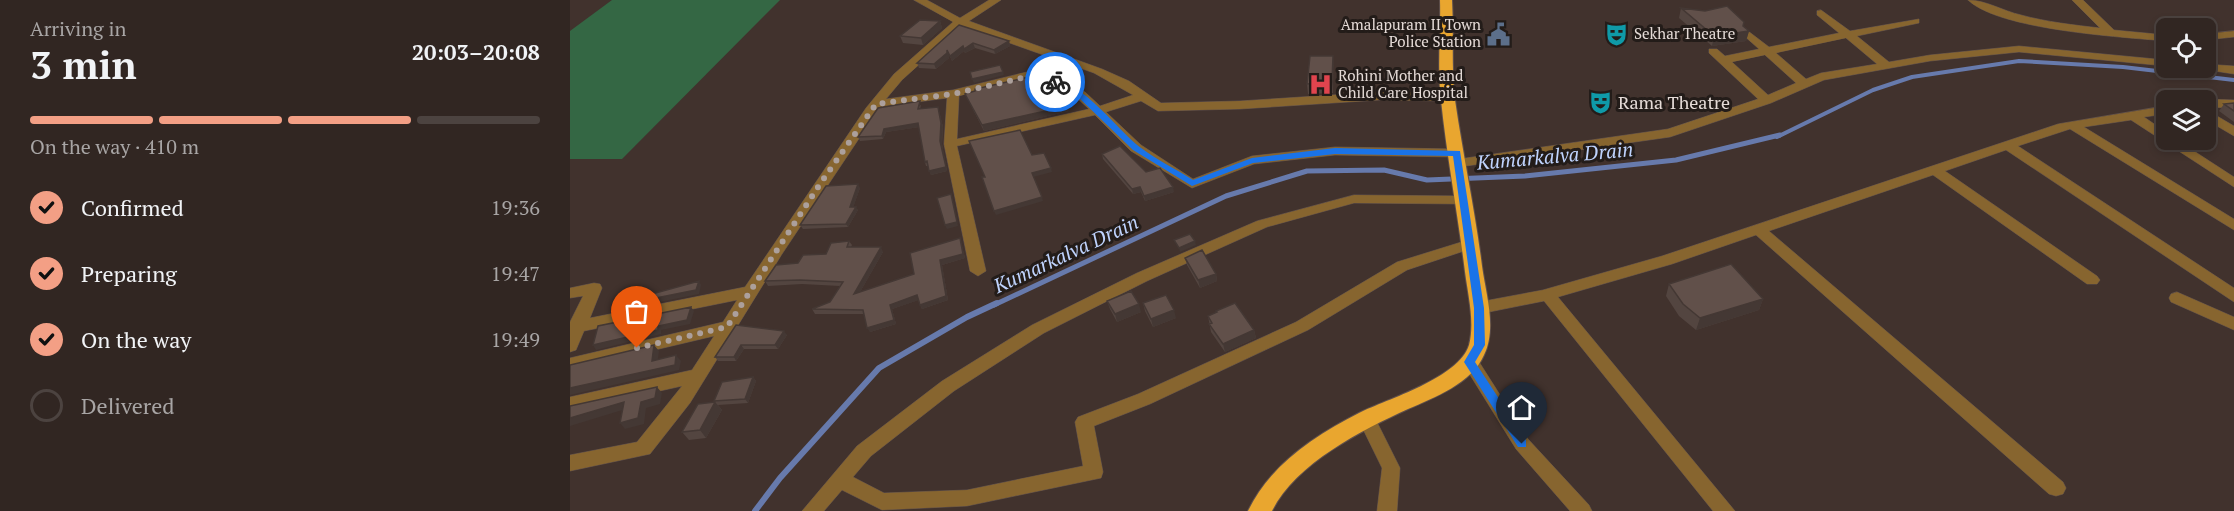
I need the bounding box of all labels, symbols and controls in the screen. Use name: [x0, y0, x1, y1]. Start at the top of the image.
place label: Amalapuram II Town Police Station: [1341, 14, 1481, 51]
text: Arriving in: [30, 15, 126, 42]
map controls: [2156, 18, 2216, 150]
button: locate: [2156, 18, 2216, 78]
public building icon: Amalapuram II Town Police Station: [1486, 21, 1512, 47]
theatre icon: Sekhar Theatre: [1603, 21, 1629, 47]
place label: Sekhar Theatre: [1634, 23, 1735, 43]
text: 20:03–20:08: [412, 37, 540, 66]
text: 3 min: [30, 38, 137, 90]
courier: [1025, 52, 1085, 112]
place label: Rohini Mother and Child Care Hospital: [1338, 65, 1468, 102]
icon: bike: [1039, 66, 1072, 99]
hospital icon: Rohini Mother and Child Care Hospital: [1307, 72, 1333, 98]
theatre icon: Rama Theatre: [1587, 90, 1613, 116]
place label: Rama Theatre: [1618, 90, 1730, 114]
button: layers: [2156, 90, 2216, 150]
text: On the way · 410 m: [30, 133, 199, 160]
water label: Kumarkalva Drain: [1475, 135, 1634, 176]
icon: check: [30, 191, 63, 224]
text: Confirmed: [81, 193, 184, 222]
text: 19:36: [491, 194, 540, 221]
water label: Kumarkalva Drain: [988, 208, 1143, 299]
icon: check: [30, 257, 63, 290]
text: Preparing: [81, 259, 177, 288]
text: 19:47: [491, 260, 540, 287]
pin: [611, 286, 662, 348]
icon: bag: [620, 295, 653, 328]
icon: check: [30, 323, 63, 356]
text: On the way: [81, 325, 191, 354]
text: 19:49: [491, 326, 540, 353]
pin: [1496, 382, 1547, 444]
text: Delivered: [81, 391, 174, 420]
icon: home: [1505, 391, 1538, 424]

